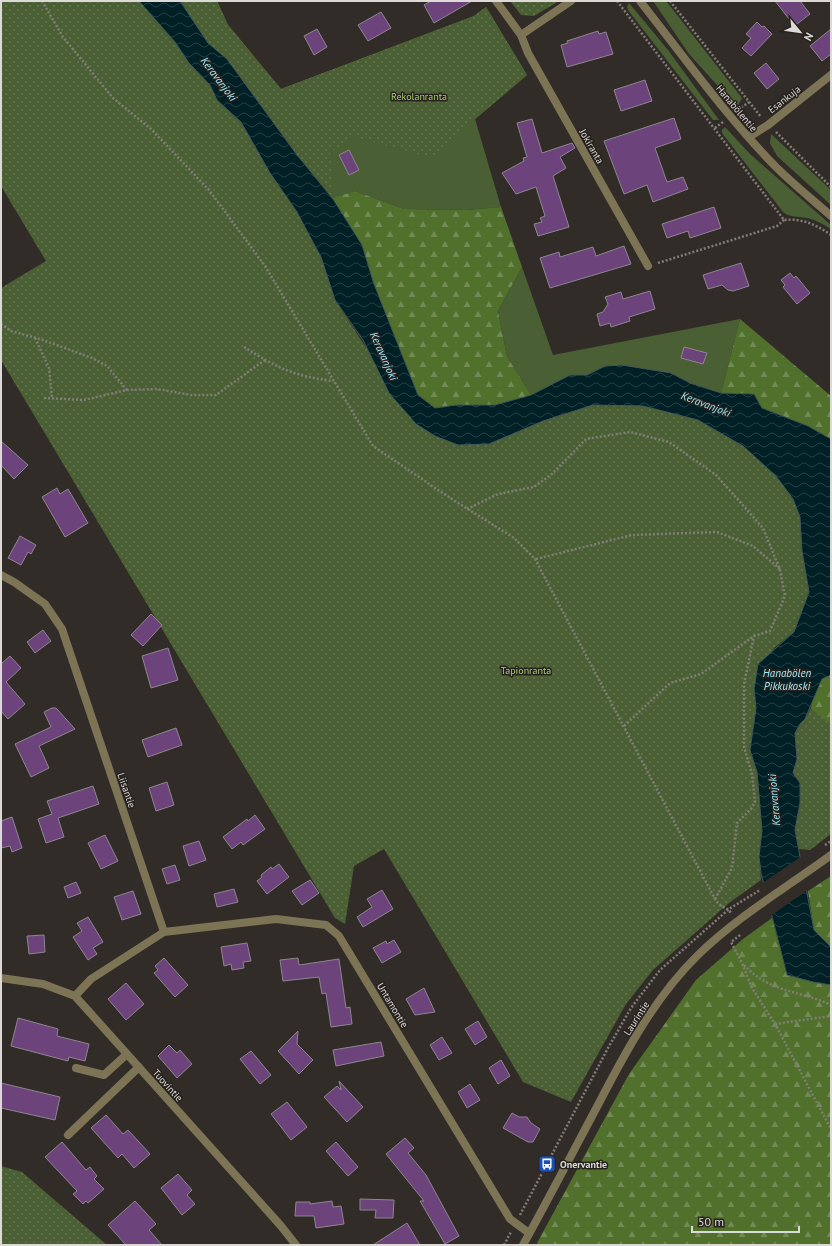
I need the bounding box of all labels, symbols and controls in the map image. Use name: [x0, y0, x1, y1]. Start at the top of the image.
north arrow: [780, 12, 820, 52]
text: N: [801, 30, 817, 43]
water label: Keravanjoki: [198, 54, 241, 105]
street label: Hanabölentie: [713, 82, 760, 135]
street label: Esankuja: [765, 83, 803, 116]
park label: Rekolanranta: [391, 90, 447, 103]
street label: Jokiranta: [576, 126, 607, 166]
water label: Keravanjoki: [367, 329, 401, 384]
water label: Keravanjoki: [679, 388, 734, 420]
park label: Tapionranta: [501, 664, 551, 677]
water label: Hanabölen Pikkukoski: [763, 666, 812, 693]
street label: Liisantie: [114, 771, 139, 809]
water label: Keravanjoki: [765, 772, 783, 826]
street label: Untamontie: [374, 980, 411, 1030]
street label: Laurintie: [621, 999, 652, 1038]
street label: Tuovintie: [150, 1066, 186, 1104]
bus stop icon: Onervantie: [537, 1154, 557, 1174]
place label: Onervantie: [560, 1158, 607, 1171]
scale bar: [692, 1208, 799, 1234]
text: 50 m: [698, 1214, 724, 1229]

